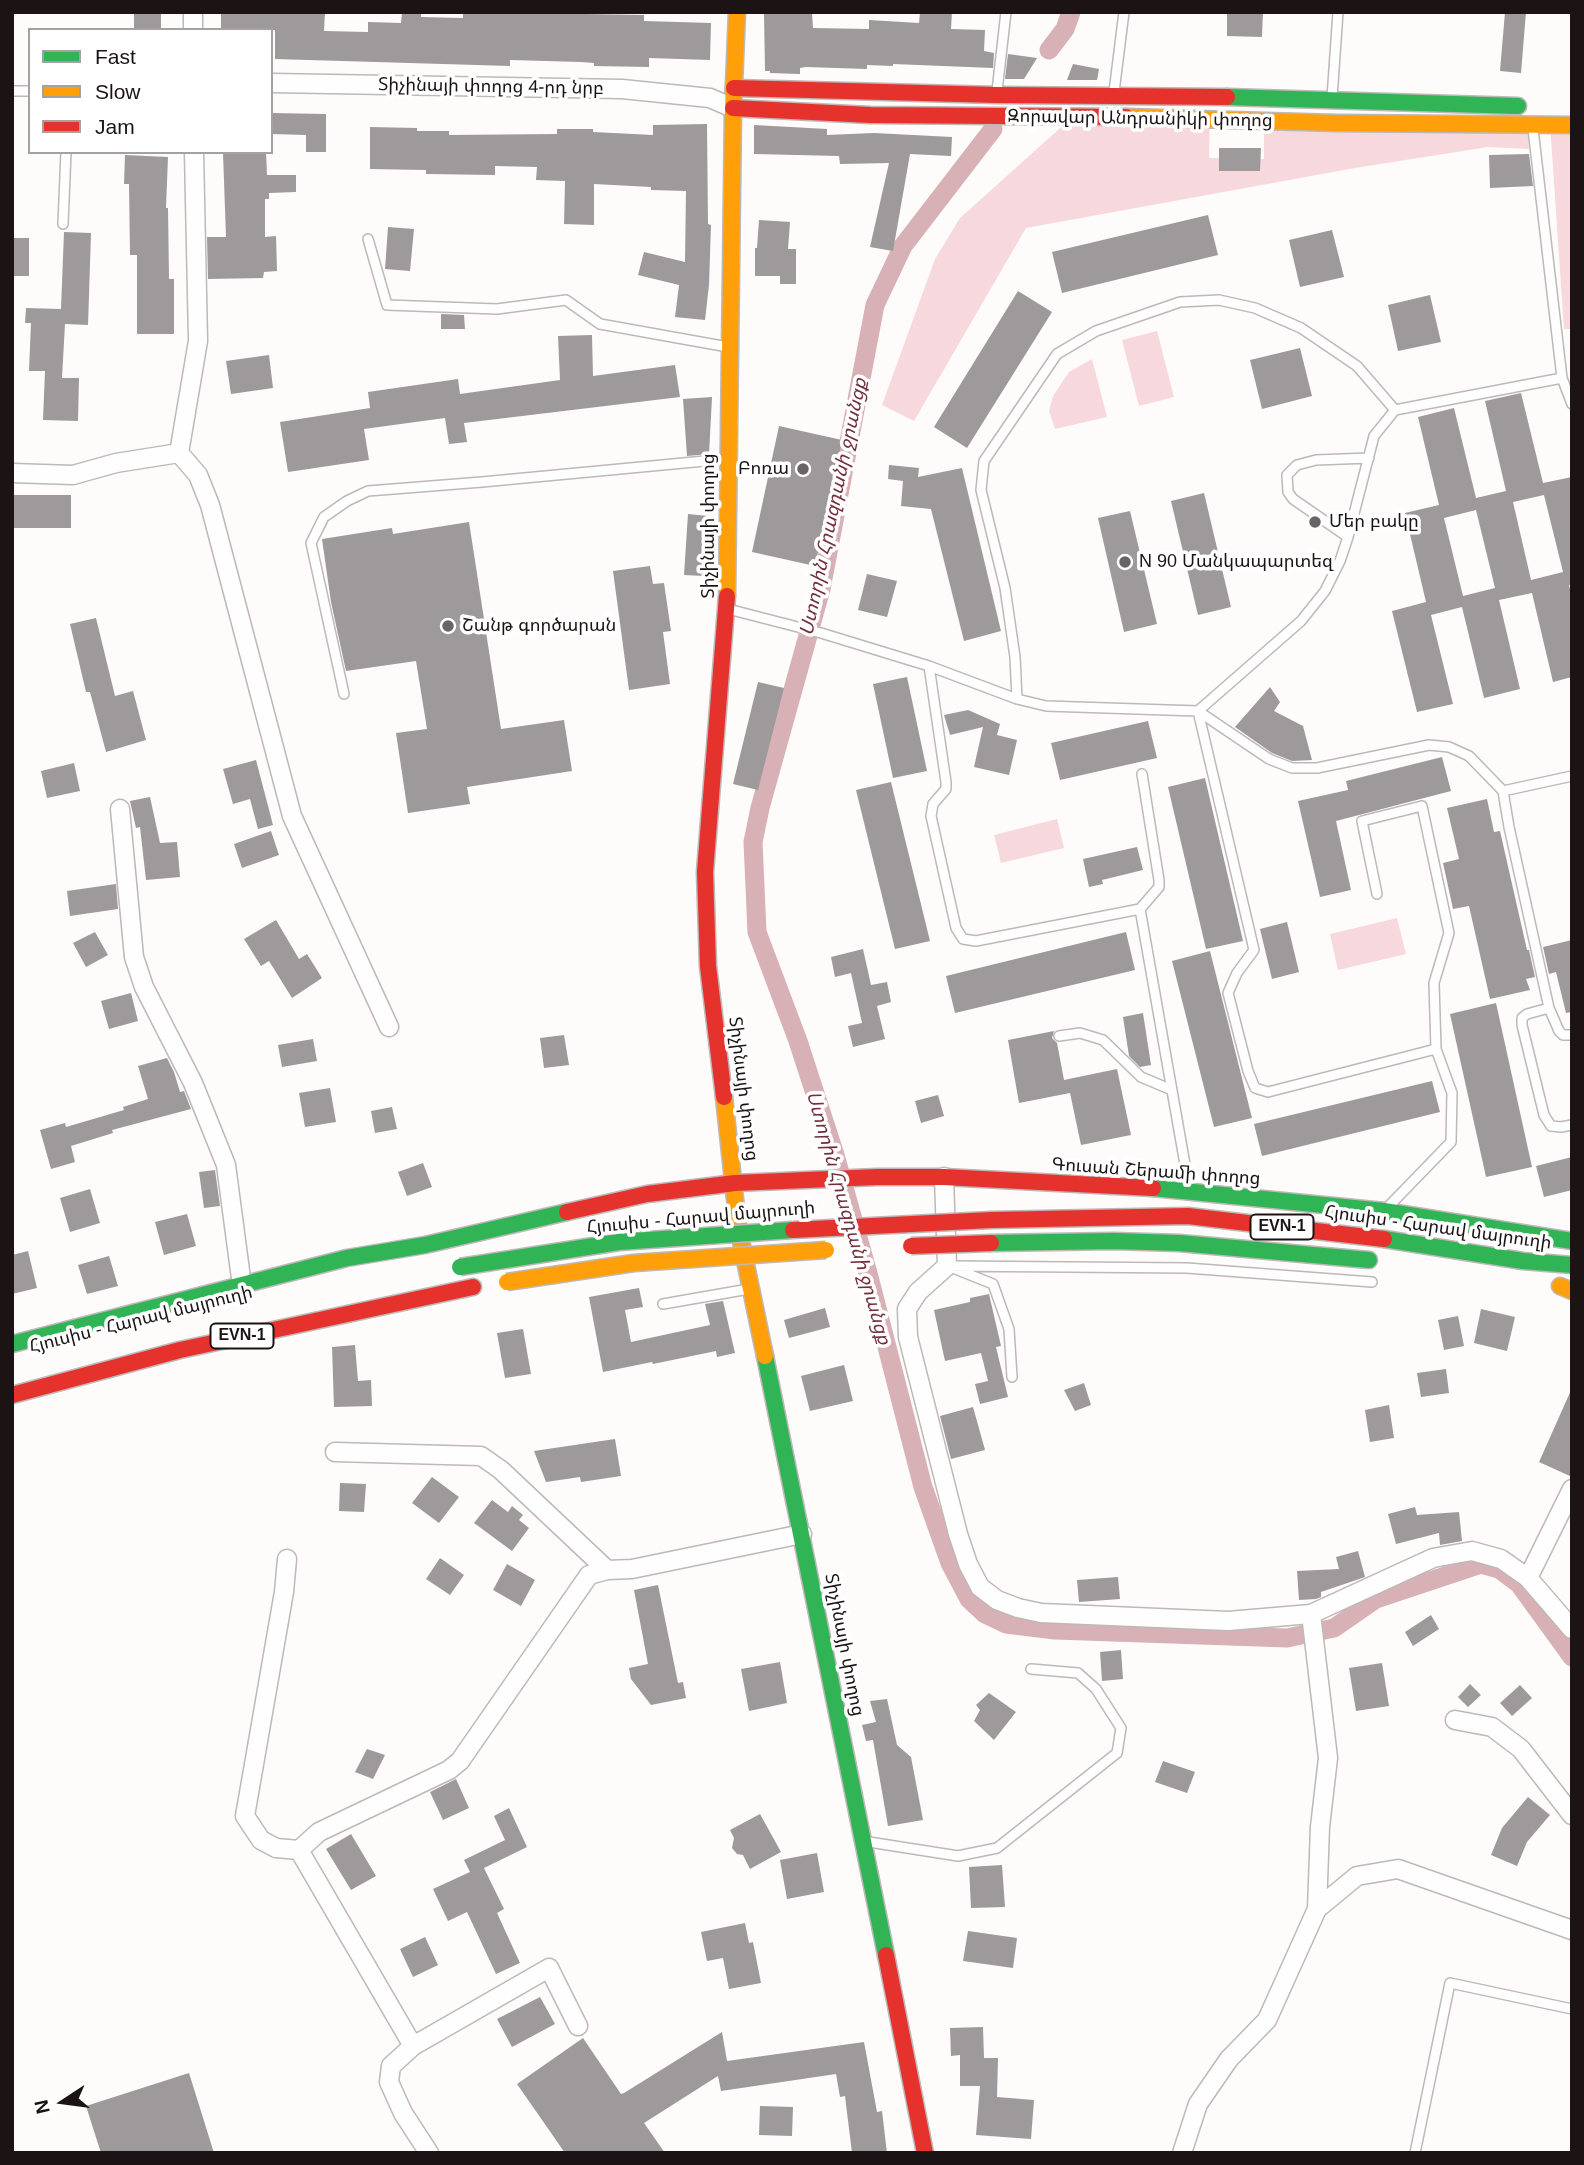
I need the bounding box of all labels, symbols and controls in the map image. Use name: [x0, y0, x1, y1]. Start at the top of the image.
legend: [28, 28, 273, 154]
text: Fast: [95, 45, 136, 68]
street label: Տիչինայի փողոց 4-րդ նրբ: [378, 74, 604, 100]
text: Slow: [95, 80, 141, 103]
street label: Զորավար Անդրանիկի փողոց: [1007, 106, 1273, 132]
text: Jam: [95, 115, 135, 138]
water label: Ստորին Հրազդանի ջրանցք: [796, 376, 872, 638]
street label: Տիչինայի փողոց: [698, 453, 720, 599]
place label: Բոռա: [738, 458, 789, 480]
marker: Բոռա: [795, 461, 811, 477]
place label: Մեր բակը: [1329, 511, 1419, 533]
marker: Մեր բակը: [1307, 514, 1323, 530]
place label: N 90 Մանկապարտեզ: [1139, 551, 1333, 573]
marker: N 90 Մանկապարտեզ: [1117, 554, 1133, 570]
place label: Շանթ գործարան: [462, 615, 616, 637]
marker: Շանթ գործարան: [440, 618, 456, 634]
street label: Տիչինայի փողոց: [723, 1016, 763, 1162]
water label: Ստորին Հրազդանի ջրանցք: [801, 1089, 895, 1347]
street label: Գուսան Շերամի փողոց: [1051, 1154, 1261, 1190]
street label: Հյուսիս - Հարավ մայրուղի: [586, 1197, 816, 1239]
street label: Հյուսիս - Հարավ մայրուղի: [1323, 1201, 1553, 1255]
road number: EVN-1: [1250, 1214, 1314, 1240]
street label: Հյուսիս - Հարավ մայրուղի: [27, 1282, 255, 1358]
road number: EVN-1: [210, 1324, 274, 1348]
street label: Տիչինայի փողոց: [820, 1572, 868, 1718]
north arrow: [28, 2067, 98, 2137]
text: N: [30, 2098, 54, 2116]

